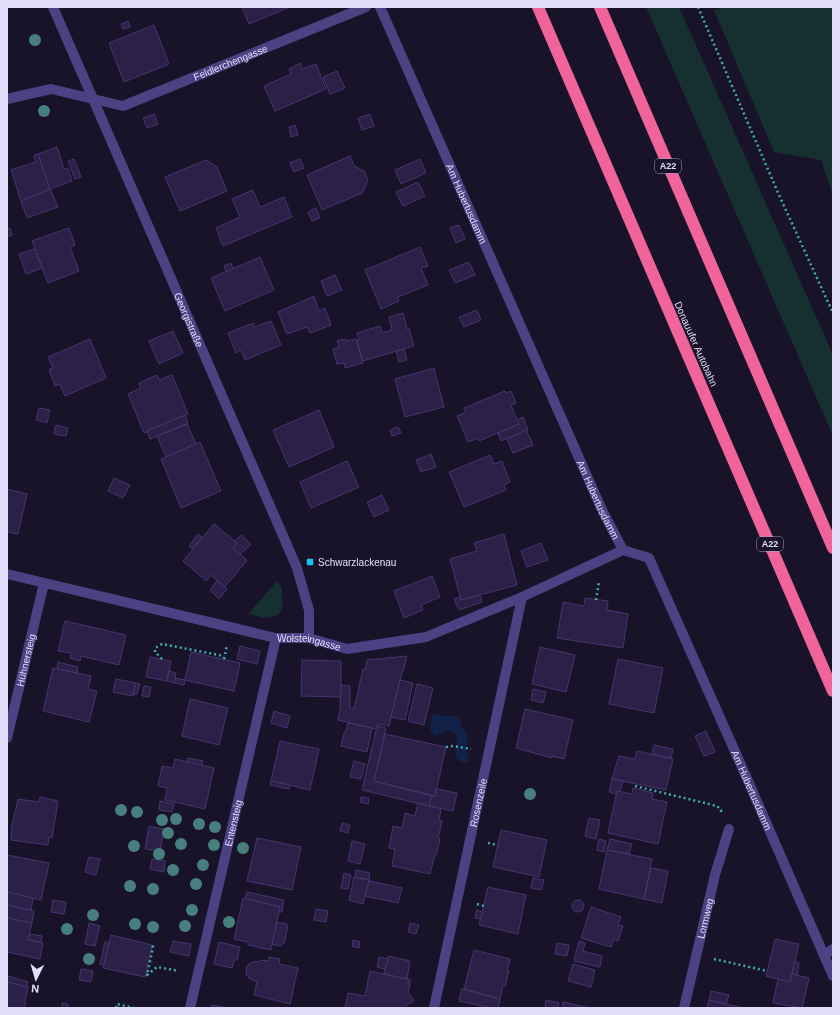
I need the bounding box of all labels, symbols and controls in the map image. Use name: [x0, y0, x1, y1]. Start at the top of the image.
street label: Feldlerchengasse: [192, 42, 269, 82]
road number: A22: [655, 159, 681, 173]
street label: Am Hubertusdamm: [444, 162, 489, 245]
street label: Georgistraße: [172, 291, 206, 349]
street label: Donauufer Autobahn: [672, 300, 720, 388]
street label: Am Hubertusdamm: [575, 458, 622, 541]
road number: A22: [757, 537, 783, 551]
marker: Schwarzlackenau: [305, 557, 315, 567]
place label: Schwarzlackenau: [318, 557, 396, 568]
street label: Hühnersteig: [14, 633, 37, 688]
street label: Wolsteingasse: [277, 633, 343, 653]
street label: Am Hubertusdamm: [730, 748, 774, 832]
street label: Rosenzeile: [467, 777, 489, 828]
street label: Entensteig: [222, 799, 244, 847]
street label: Lormweg: [695, 897, 715, 940]
north arrow: [16, 959, 56, 999]
text: N: [31, 983, 40, 995]

